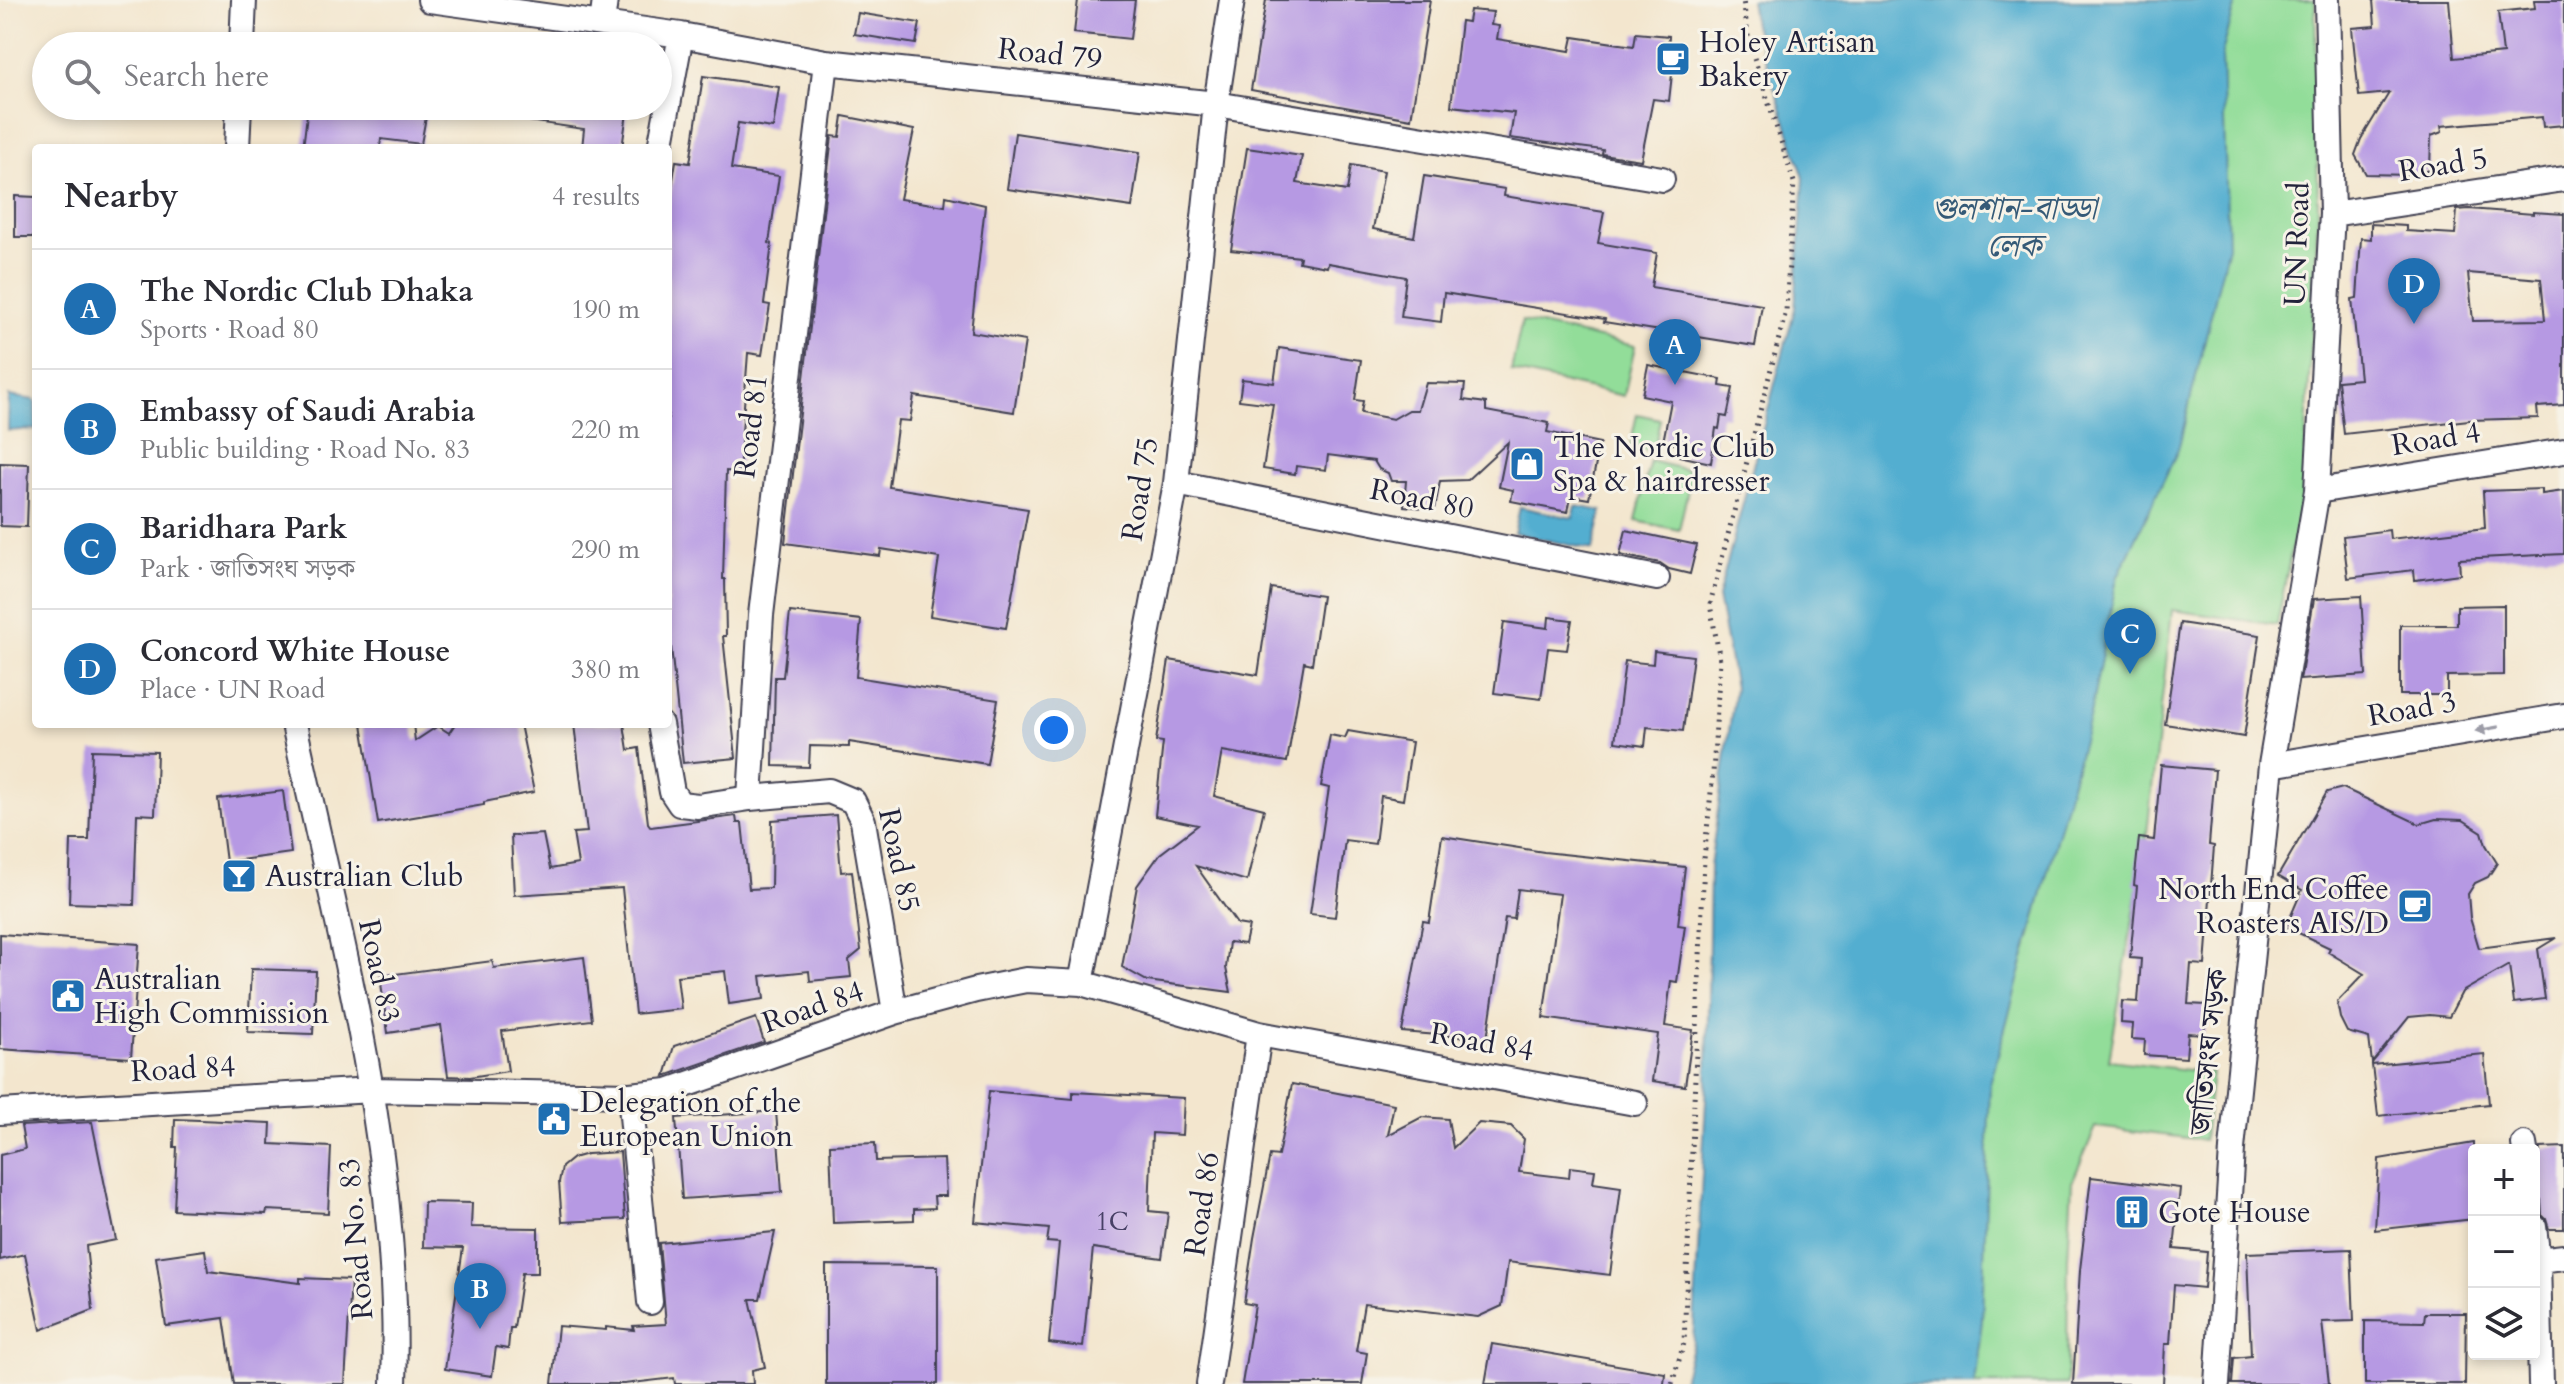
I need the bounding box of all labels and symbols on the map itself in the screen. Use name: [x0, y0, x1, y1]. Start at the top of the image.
place label: Holey Artisan Bakery: [1699, 22, 1876, 97]
street label: Road 79: [996, 28, 1104, 80]
cafe icon: Holey Artisan Bakery: [1654, 40, 1692, 78]
street label: Road 5: [2396, 138, 2490, 192]
street label: UN Road: [2274, 181, 2320, 307]
water label: গুলশান-বাড্ডা লেক: [1932, 187, 2100, 268]
pin: D: [2388, 258, 2440, 324]
pin: A: [1649, 319, 1701, 385]
street label: Road 81: [724, 372, 778, 480]
street label: Road 4: [2389, 412, 2483, 466]
place label: The Nordic Club Spa & hairdresser: [1553, 427, 1775, 502]
street label: Road 75: [1112, 434, 1168, 544]
shop icon: The Nordic Club Spa & hairdresser: [1508, 445, 1546, 483]
street label: Road 80: [1367, 469, 1477, 529]
pin: C: [2104, 608, 2156, 674]
street label: Road 3: [2364, 681, 2460, 737]
your location: [1034, 710, 1074, 750]
one-way arrow: [2474, 723, 2499, 735]
street label: Road 85: [868, 805, 930, 915]
place label: Australian Club: [265, 856, 464, 897]
bar icon: Australian Club: [220, 857, 258, 895]
place label: North End Coffee Roasters AIS/D: [2158, 869, 2389, 944]
cafe icon: North End Coffee Roasters AIS/D: [2396, 887, 2434, 925]
street label: Road 83: [348, 916, 410, 1026]
place label: Australian High Commission: [94, 959, 329, 1034]
street label: জাতিসংঘ সড়ক: [2180, 966, 2238, 1138]
street label: Road 84: [757, 971, 869, 1043]
public building icon: Australian High Commission: [49, 977, 87, 1015]
street label: Road 84: [1427, 1013, 1537, 1071]
street label: Road 84: [130, 1046, 236, 1092]
place label: Delegation of the European Union: [580, 1082, 801, 1157]
public building icon: Delegation of the European Union: [535, 1100, 573, 1138]
street label: Road 86: [1174, 1149, 1230, 1259]
street label: Road No. 83: [329, 1156, 383, 1322]
place label: Gote House: [2158, 1192, 2311, 1233]
building icon: Gote House: [2113, 1193, 2151, 1231]
house number: 1C: [1095, 1204, 1129, 1239]
pin: B: [454, 1263, 506, 1329]

